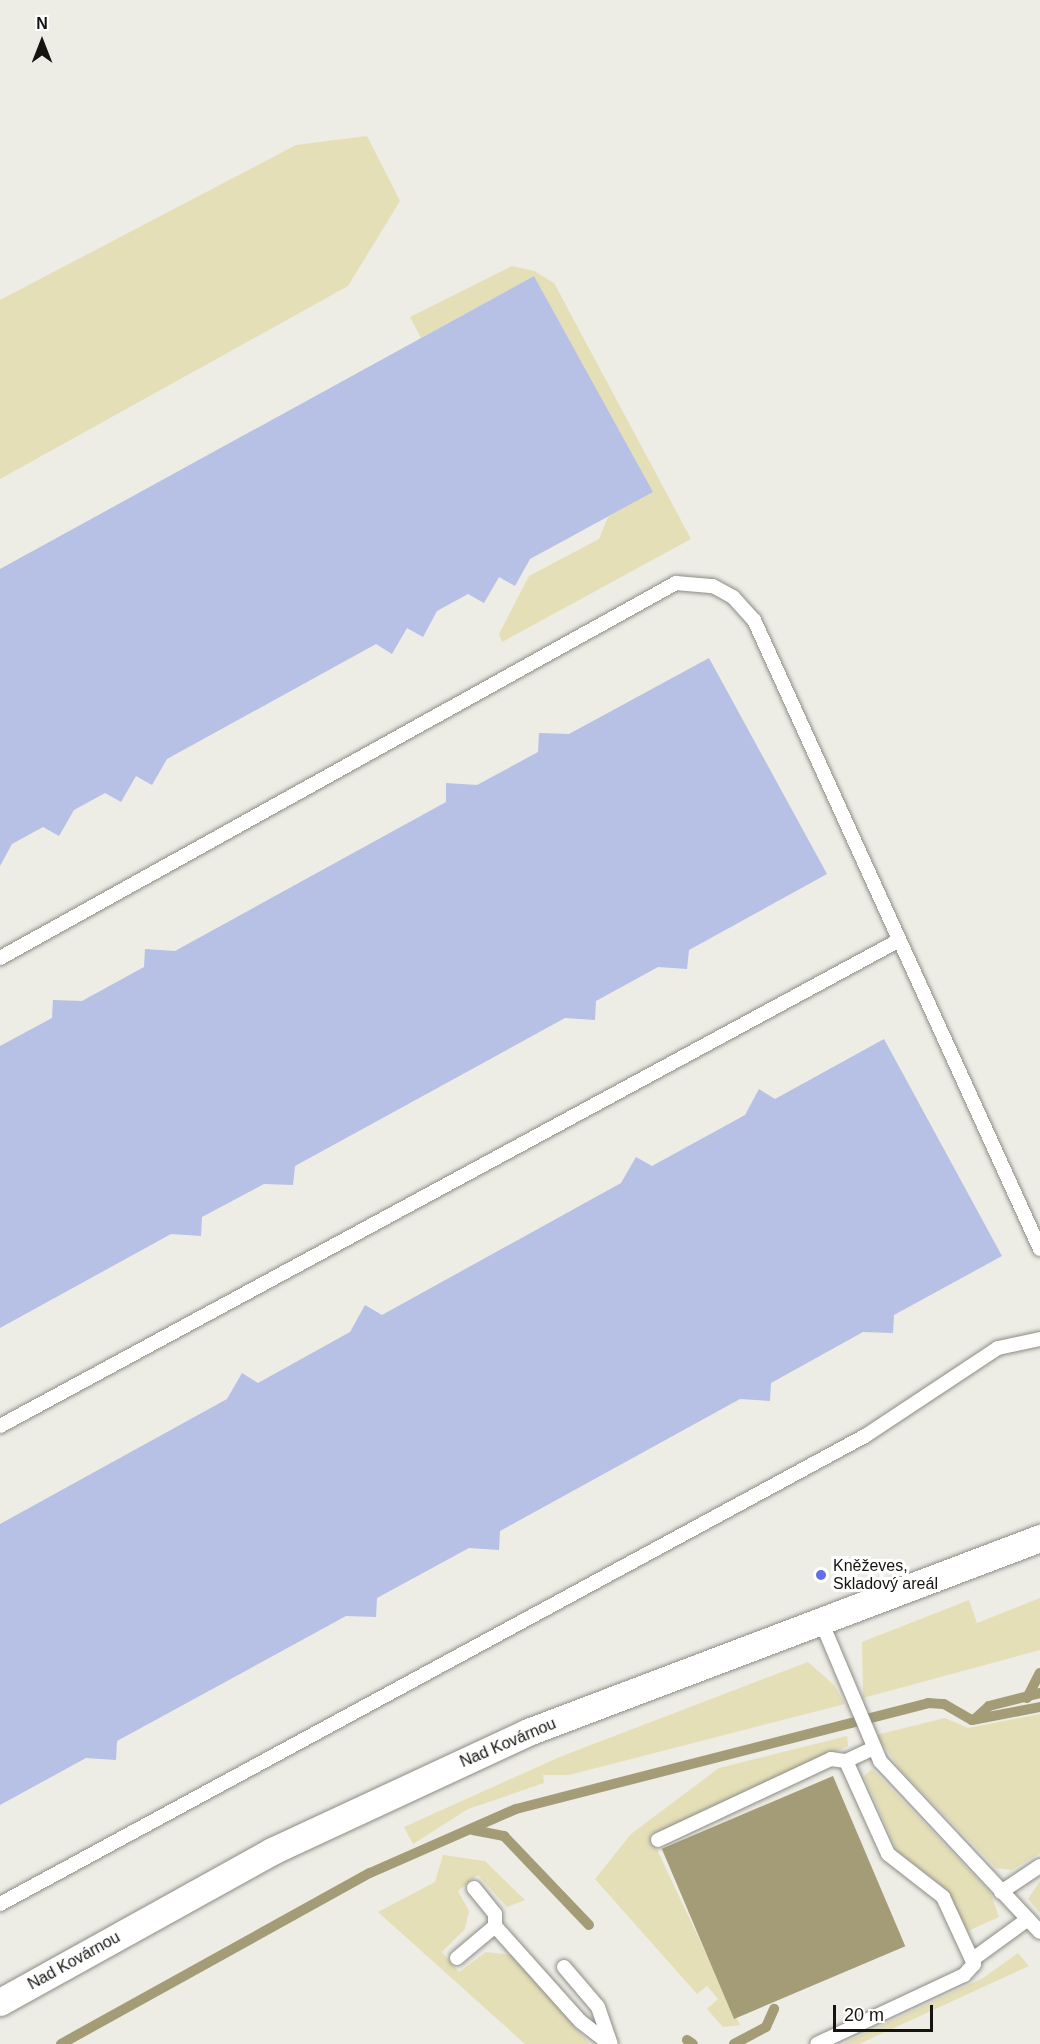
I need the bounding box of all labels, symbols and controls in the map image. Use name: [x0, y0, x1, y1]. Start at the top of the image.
north arrow: [12, 12, 72, 72]
text: N: [36, 15, 48, 32]
place label: Kněževes, Skladový areál: [833, 1556, 938, 1594]
marker: Kněževes, Skladový areál: [814, 1568, 828, 1582]
street label: Nad Kovárnou: [457, 1714, 559, 1772]
street label: Nad Kovárnou: [25, 1928, 123, 1994]
scale bar: [836, 1993, 936, 2031]
text: 20 m: [844, 2005, 884, 2025]

